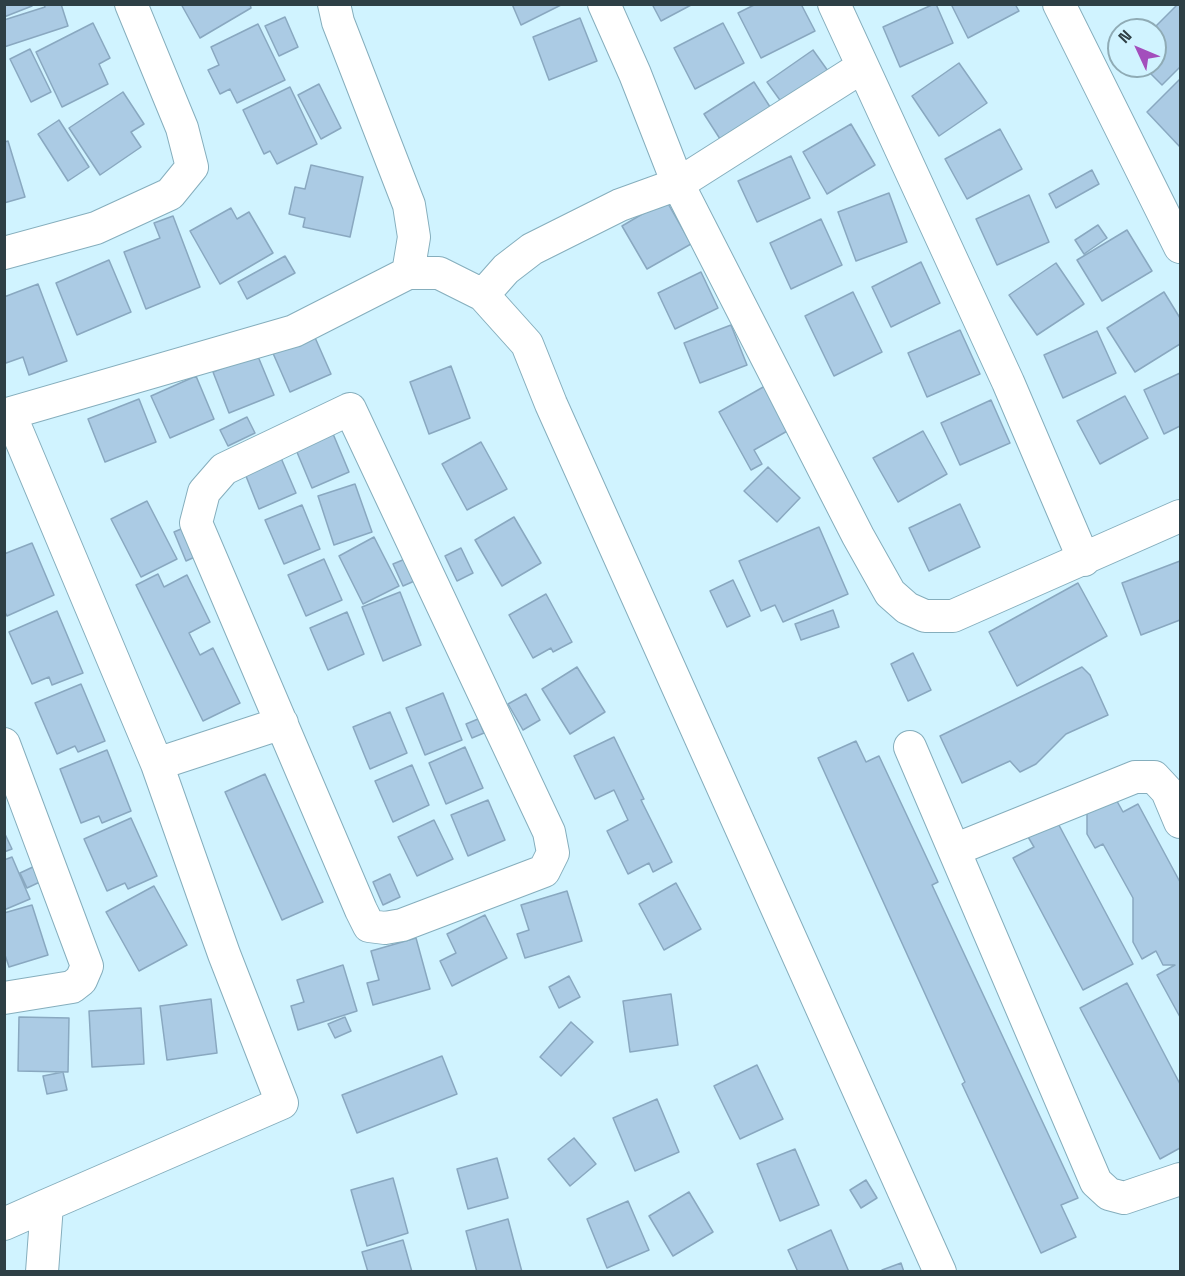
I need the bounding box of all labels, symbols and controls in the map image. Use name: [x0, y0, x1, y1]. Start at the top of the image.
north arrow: [1107, 18, 1167, 78]
text: N: [1114, 25, 1136, 48]

